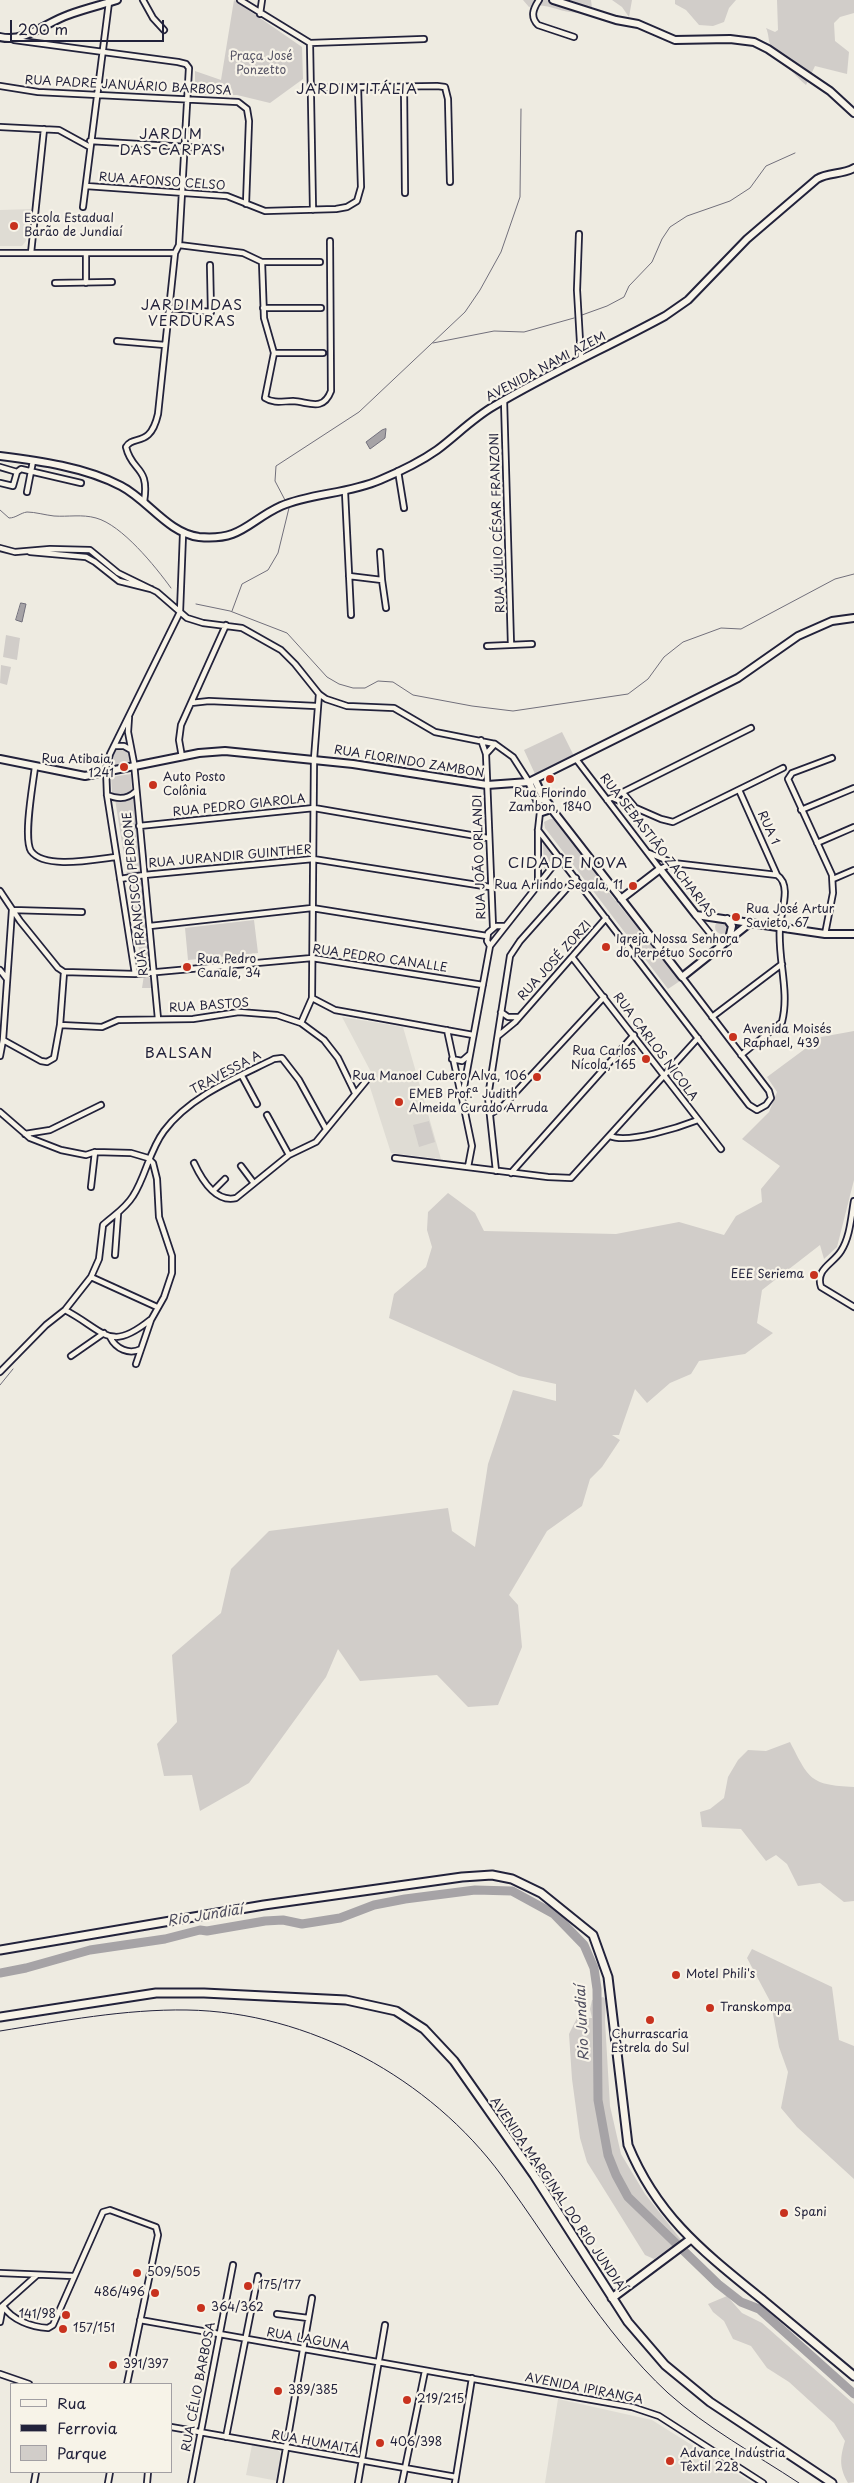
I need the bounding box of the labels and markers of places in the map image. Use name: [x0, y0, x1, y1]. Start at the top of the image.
place label: Escola Estadual Barão de Jundiaí: [24, 212, 123, 240]
marker: Escola Estadual Barão de Jundiaí: [8, 220, 20, 232]
place label: Rua Atibaia, 1241: [41, 753, 114, 781]
marker: Rua Atibaia, 1241: [118, 761, 130, 773]
place label: Auto Posto Colônia: [163, 771, 225, 799]
marker: Rua Florindo Zambon, 1840: [544, 773, 556, 785]
marker: Auto Posto Colônia: [147, 779, 159, 791]
place label: Rua Florindo Zambon, 1840: [508, 787, 592, 815]
place label: Rua Arlindo Segala, 11: [494, 879, 623, 893]
marker: Rua Arlindo Segala, 11: [627, 880, 639, 892]
place label: Rua José Artur Savieto, 67: [746, 903, 834, 931]
marker: Rua José Artur Savieto, 67: [730, 911, 742, 923]
place label: Igreja Nossa Senhora do Perpétuo Socorro: [616, 933, 739, 961]
marker: Igreja Nossa Senhora do Perpétuo Socorro: [600, 941, 612, 953]
place label: Rua Pedro Canale, 34: [197, 953, 261, 981]
marker: Rua Pedro Canale, 34: [181, 961, 193, 973]
place label: Avenida Moisés Raphael, 439: [743, 1023, 831, 1051]
marker: Avenida Moisés Raphael, 439: [727, 1031, 739, 1043]
place label: Rua Carlos Nícola, 165: [571, 1045, 636, 1073]
marker: Rua Carlos Nícola, 165: [640, 1053, 652, 1065]
place label: Rua Manoel Cubero Alva, 106: [352, 1070, 527, 1084]
marker: Rua Manoel Cubero Alva, 106: [531, 1071, 543, 1083]
place label: EMEB Prof.ª Judith Almeida Curado Arruda: [409, 1088, 548, 1116]
marker: EMEB Prof.ª Judith Almeida Curado Arruda: [393, 1096, 405, 1108]
place label: EEE Seriema: [731, 1268, 804, 1282]
marker: EEE Seriema: [808, 1269, 820, 1281]
place label: Motel Phili's: [686, 1968, 755, 1982]
marker: Motel Phili's: [670, 1969, 682, 1981]
place label: Transkompa: [720, 2001, 792, 2015]
marker: Transkompa: [704, 2002, 716, 2014]
marker: Churrascaria Estrela do Sul: [644, 2014, 656, 2026]
place label: Churrascaria Estrela do Sul: [611, 2028, 689, 2056]
place label: Spani: [794, 2206, 827, 2220]
marker: Spani: [778, 2207, 790, 2219]
place label: 509/505: [147, 2266, 200, 2280]
marker: 509/505: [131, 2267, 143, 2279]
place label: 175/177: [258, 2279, 301, 2293]
marker: 175/177: [242, 2280, 254, 2292]
place label: 486/496: [94, 2286, 145, 2300]
marker: 486/496: [149, 2287, 161, 2299]
place label: 364/362: [211, 2301, 264, 2315]
marker: 364/362: [195, 2302, 207, 2314]
place label: 141/98: [19, 2308, 56, 2322]
marker: 141/98: [60, 2309, 72, 2321]
place label: 157/151: [73, 2322, 115, 2336]
marker: 157/151: [57, 2323, 69, 2335]
place label: 391/397: [123, 2358, 168, 2372]
marker: 391/397: [107, 2359, 119, 2371]
place label: 389/385: [288, 2384, 338, 2398]
marker: 389/385: [272, 2385, 284, 2397]
place label: 219/215: [417, 2393, 464, 2407]
marker: 219/215: [401, 2394, 413, 2406]
place label: 406/398: [390, 2436, 442, 2450]
marker: 406/398: [374, 2437, 386, 2449]
place label: Advance Indústria Têxtil 228: [680, 2447, 786, 2475]
marker: Advance Indústria Têxtil 228: [664, 2455, 676, 2467]

